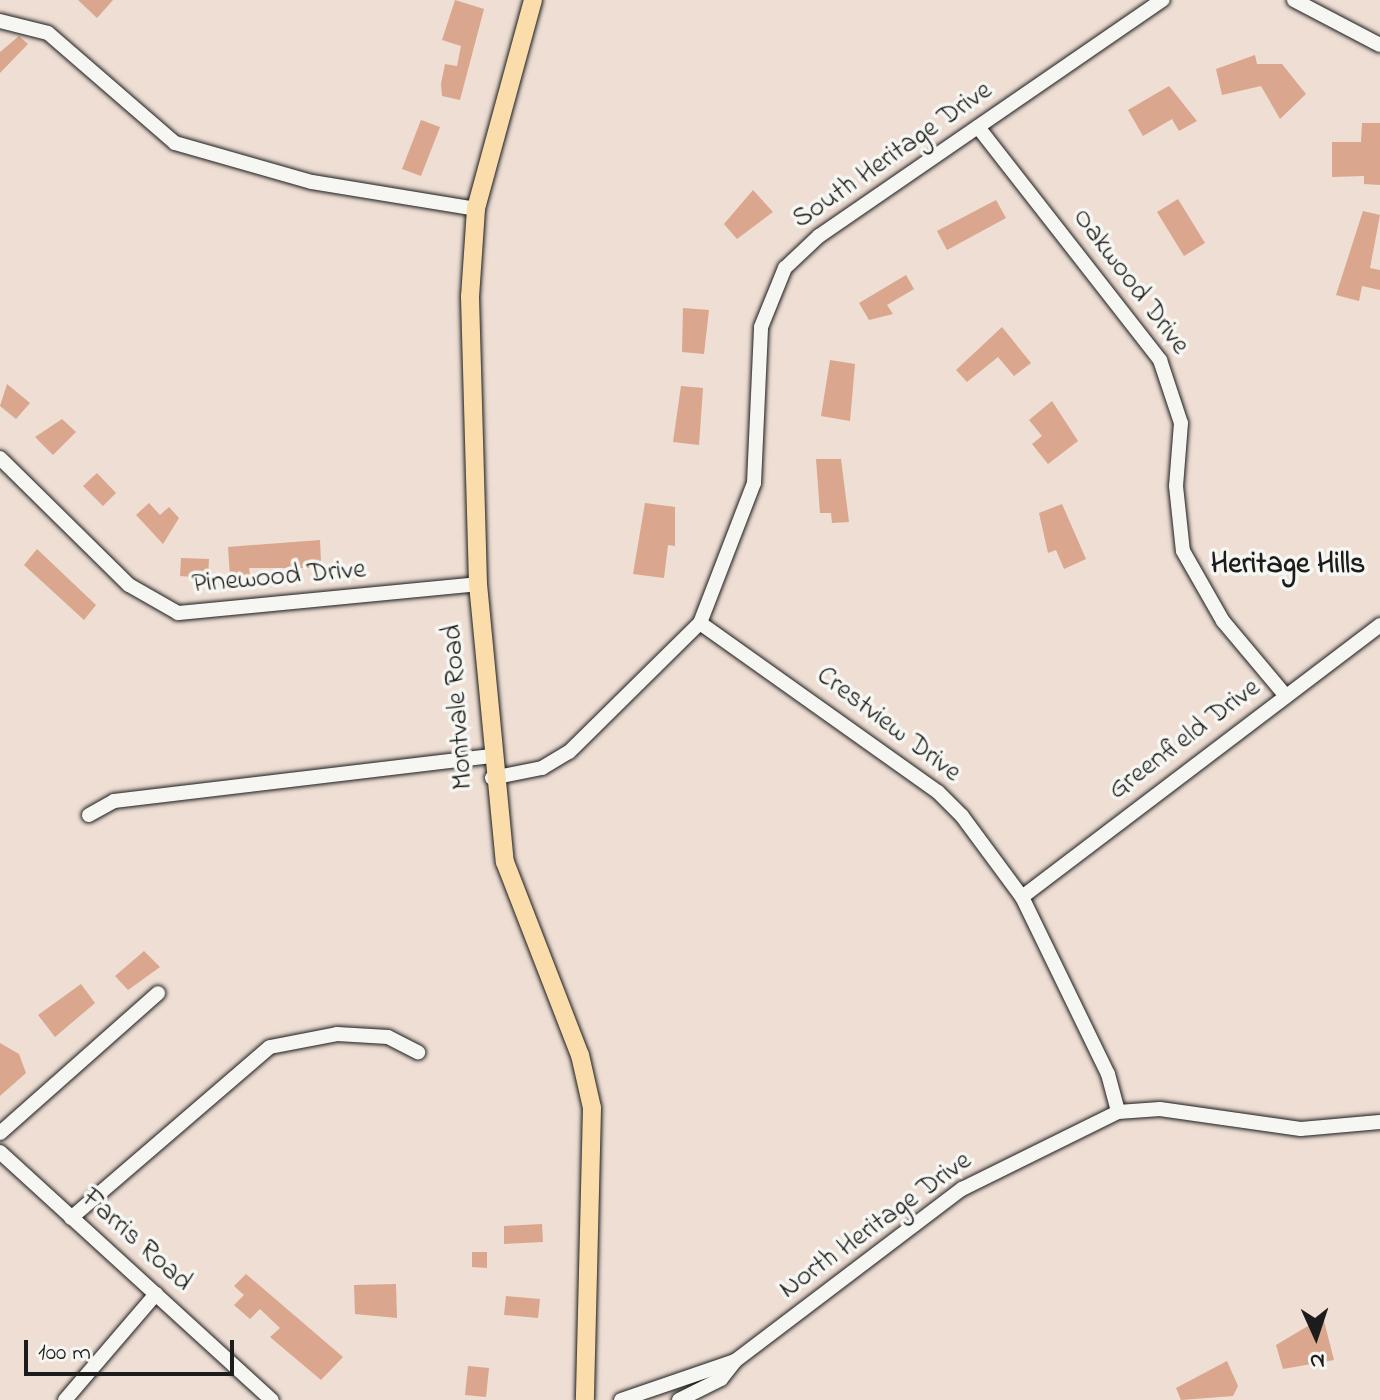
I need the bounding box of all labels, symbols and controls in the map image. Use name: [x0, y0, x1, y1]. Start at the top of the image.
street label: South Heritage Drive: [787, 75, 999, 237]
street label: Oakwood Drive: [1064, 202, 1196, 362]
district label: Heritage Hills: [1211, 547, 1365, 583]
street label: Pinewood Drive: [191, 554, 367, 602]
street label: Montvale Road: [436, 623, 482, 791]
street label: Crestview Drive: [809, 660, 967, 790]
street label: Greenfield Drive: [1102, 672, 1268, 808]
street label: North Heritage Drive: [773, 1145, 979, 1307]
street label: Farris Road: [74, 1182, 198, 1300]
north arrow: [1276, 1296, 1356, 1376]
scale bar: [28, 1324, 238, 1374]
text: 100 m: [38, 1336, 91, 1371]
text: N: [1309, 1344, 1326, 1376]

